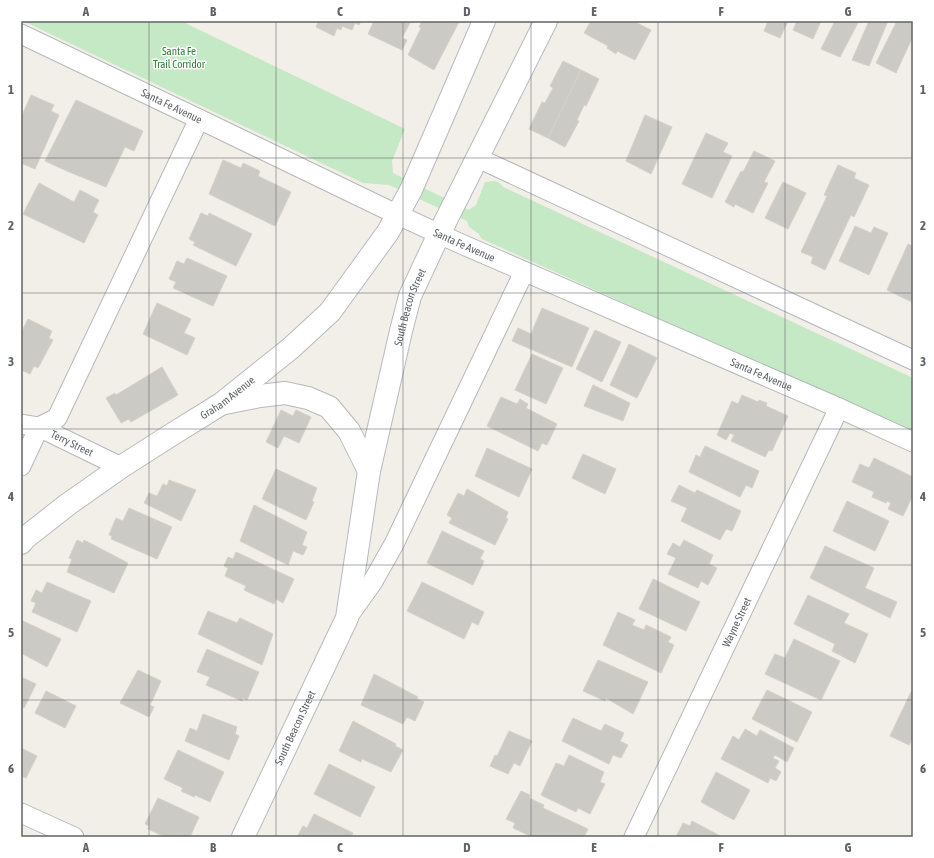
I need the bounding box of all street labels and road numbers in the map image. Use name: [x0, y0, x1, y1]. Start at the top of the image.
street label: Santa Fe Avenue: [139, 86, 204, 126]
street label: Santa Fe Avenue: [432, 226, 497, 264]
street label: South Beacon Street: [392, 267, 428, 347]
street label: Santa Fe Avenue: [729, 356, 794, 393]
street label: Graham Avenue: [198, 374, 257, 421]
street label: Terry Street: [49, 428, 95, 459]
street label: Wayne Street: [720, 596, 754, 649]
street label: South Beacon Street: [272, 689, 318, 767]

